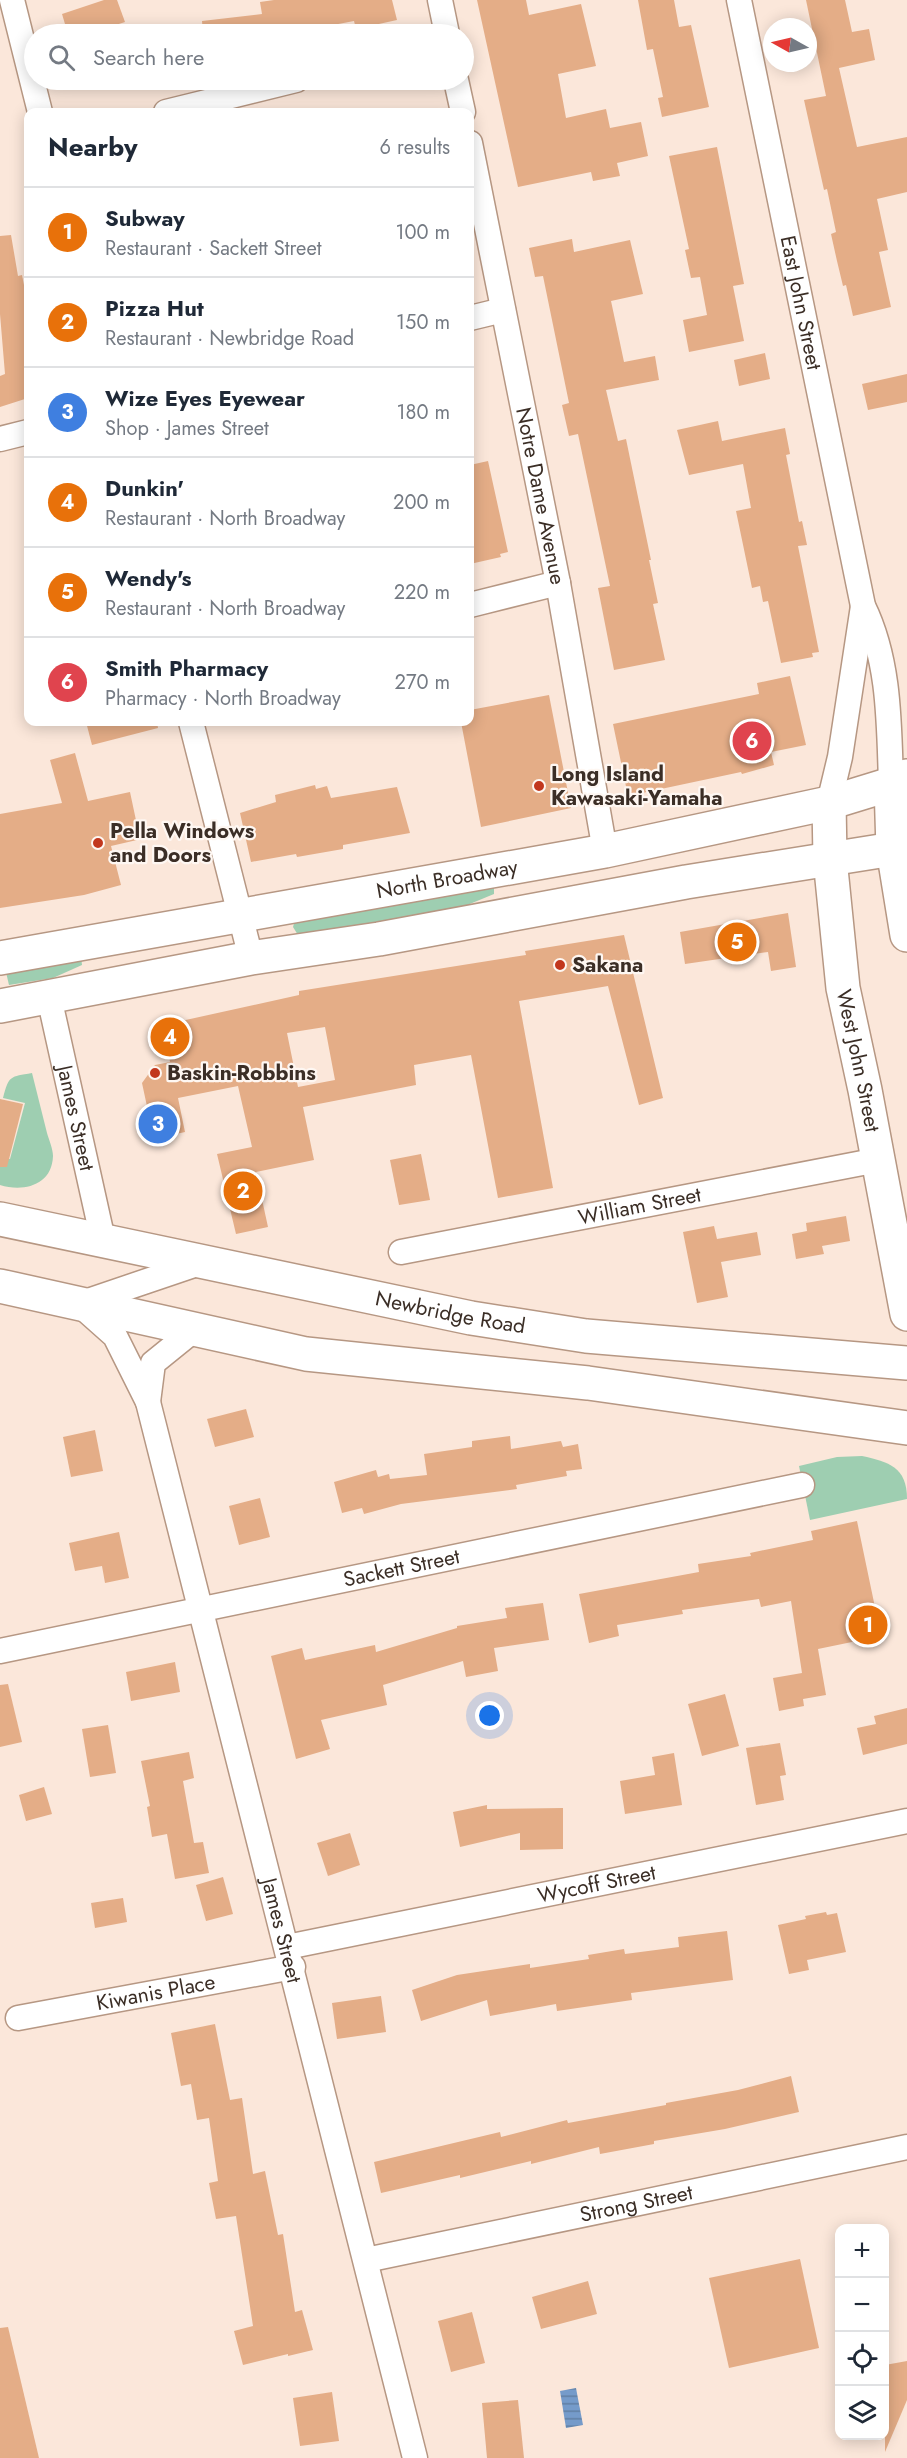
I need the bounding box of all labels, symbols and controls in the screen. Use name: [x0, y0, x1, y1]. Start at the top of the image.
north arrow: [763, 18, 817, 72]
search box: [24, 24, 474, 90]
icon: search: [45, 41, 78, 74]
text: Search here: [93, 41, 204, 73]
text: Nearby: [48, 128, 137, 166]
text: 6 results: [380, 133, 450, 162]
text: Subway: [105, 202, 185, 234]
text: 1: [62, 218, 73, 247]
text: 100 m: [395, 218, 450, 247]
street label: East John Street: [773, 233, 829, 373]
text: Restaurant · Sackett Street: [105, 234, 322, 263]
text: Pizza Hut: [105, 292, 204, 324]
text: 2: [61, 308, 74, 337]
text: 150 m: [396, 308, 450, 337]
text: Restaurant · Newbridge Road: [105, 324, 354, 353]
text: Wize Eyes Eyewear: [105, 382, 305, 414]
text: 3: [61, 398, 74, 427]
text: 180 m: [396, 398, 450, 427]
street label: Notre Dame Avenue: [508, 405, 573, 587]
text: Shop · James Street: [105, 414, 269, 443]
text: Dunkin': [105, 472, 184, 504]
text: 4: [61, 488, 74, 517]
text: 200 m: [393, 488, 450, 517]
text: Restaurant · North Broadway: [105, 504, 345, 533]
text: Wendy's: [105, 562, 192, 594]
text: 5: [61, 578, 74, 607]
text: 220 m: [394, 578, 450, 607]
text: Restaurant · North Broadway: [105, 594, 345, 623]
text: Smith Pharmacy: [105, 652, 268, 684]
text: 6: [61, 668, 74, 697]
text: 270 m: [395, 668, 450, 697]
text: Pharmacy · North Broadway: [105, 684, 341, 713]
pin: 6: [732, 718, 771, 764]
place label: Long Island Kawasaki-Yamaha: [551, 759, 723, 813]
marker: Long Island Kawasaki-Yamaha: [532, 779, 546, 793]
place label: Pella Windows and Doors: [110, 816, 255, 870]
marker: Pella Windows and Doors: [91, 836, 105, 850]
street label: North Broadway: [374, 852, 521, 906]
pin: 5: [718, 920, 756, 964]
place label: Sakana: [572, 950, 643, 980]
marker: Sakana: [553, 958, 567, 972]
street label: West John Street: [829, 987, 888, 1134]
pin: 4: [150, 1014, 190, 1060]
place label: Baskin-Robbins: [167, 1058, 316, 1088]
street label: James Street: [49, 1059, 102, 1174]
marker: Baskin-Robbins: [148, 1066, 162, 1080]
pin: 3: [138, 1102, 178, 1146]
pin: 2: [224, 1168, 262, 1214]
street label: William Street: [576, 1179, 704, 1232]
street label: Newbridge Road: [373, 1283, 527, 1341]
street label: Sackett Street: [341, 1541, 462, 1595]
pin: 1: [848, 1602, 888, 1648]
your location: [475, 1701, 504, 1730]
street label: Wycoff Street: [535, 1857, 658, 1911]
street label: James Street: [253, 1872, 309, 1986]
street label: Kiwanis Place: [94, 1967, 218, 2018]
street label: Strong Street: [577, 2177, 695, 2230]
map controls: [835, 2224, 889, 2440]
button: +: [835, 2224, 889, 2278]
button: −: [835, 2278, 889, 2332]
button: locate: [835, 2332, 889, 2386]
button: layers: [835, 2386, 889, 2440]

